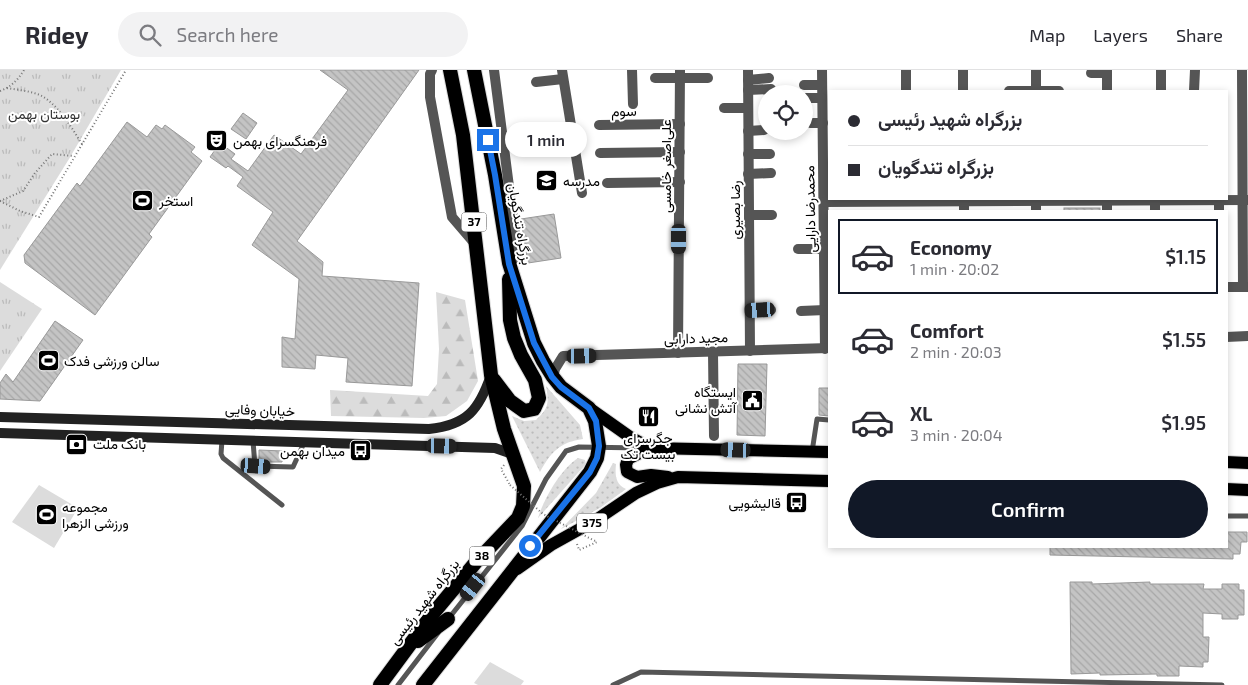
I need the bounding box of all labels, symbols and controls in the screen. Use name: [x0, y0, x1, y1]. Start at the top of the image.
search box: [118, 12, 468, 57]
text: Ridey: [25, 20, 88, 49]
icon: search: [136, 21, 164, 49]
text: Search here: [176, 23, 279, 46]
text: Map: [1029, 24, 1065, 46]
text: Layers: [1093, 24, 1148, 46]
text: Share: [1176, 24, 1223, 46]
map controls: [758, 85, 813, 140]
button: locate: [758, 85, 813, 140]
street label: سوم: [611, 102, 637, 120]
park label: بوستان بهمن: [8, 105, 80, 123]
text: بزرگراه شهید رئیسی: [878, 107, 1022, 130]
street label: علی‌اصغر خامسی: [657, 119, 675, 213]
callout: 1 min: [506, 122, 588, 158]
theatre icon: فرهنگسرای بهمن: [205, 129, 229, 153]
route end: [477, 129, 499, 151]
text: 1 min: [527, 130, 565, 149]
place label: فرهنگسرای بهمن: [233, 132, 327, 150]
text: بزرگراه تندگویان: [878, 155, 994, 178]
street label: محمدرضا دارایی: [800, 165, 820, 253]
school or university icon: مدرسه: [535, 169, 559, 193]
place label: مدرسه: [563, 172, 600, 190]
street label: رضا بصیری: [726, 180, 744, 240]
street label: بزرگراه تندگویان: [504, 182, 536, 266]
sports icon: استخر: [131, 189, 155, 213]
place label: استخر: [158, 192, 193, 210]
road number: 37: [462, 212, 486, 232]
car: [671, 224, 686, 254]
icon: car: [850, 234, 895, 279]
text: Economy: [910, 236, 992, 259]
text: $1.15: [1165, 245, 1206, 268]
text: 1 min · 20:02: [910, 259, 999, 278]
car: [744, 302, 775, 318]
icon: car: [850, 317, 895, 362]
text: Comfort: [910, 319, 984, 342]
street label: مجید دارابی: [664, 328, 728, 348]
text: $1.55: [1162, 328, 1206, 351]
text: 2 min · 20:03: [910, 342, 1002, 361]
car: [566, 348, 597, 364]
sports icon: سالن ورزشی فدک: [36, 349, 60, 373]
place label: سالن ورزشی فدک: [64, 352, 160, 370]
place label: ایستگاه آتش نشانی: [675, 383, 738, 417]
public building icon: ایستگاه آتش نشانی: [740, 388, 764, 412]
street label: خیابان وفایی: [225, 400, 295, 420]
icon: car: [850, 400, 895, 445]
text: XL: [910, 402, 932, 425]
restaurant icon: جگرسرای بیست تک: [636, 404, 660, 428]
text: $1.95: [1161, 411, 1206, 434]
text: 3 min · 20:04: [910, 425, 1003, 444]
place label: جگرسرای بیست تک: [621, 429, 675, 463]
bank icon: بانک ملت: [65, 432, 89, 456]
place label: بانک ملت: [93, 435, 146, 453]
car: [426, 438, 457, 454]
bus stop icon: میدان بهمن: [349, 439, 373, 463]
place label: میدان بهمن: [280, 442, 345, 460]
car: [720, 442, 751, 458]
car: [240, 457, 271, 475]
button: Confirm: [848, 480, 1208, 538]
bus stop icon: قالیشویی: [785, 491, 809, 515]
place label: قالیشویی: [728, 494, 781, 512]
place label: مجموعه ورزشی الزهرا: [62, 498, 129, 532]
sports icon: مجموعه ورزشی الزهرا: [34, 503, 58, 527]
road number: 375: [577, 513, 607, 532]
route start: [519, 535, 541, 557]
road number: 38: [470, 546, 494, 566]
street label: بزرگراه شهید رئیسی: [385, 555, 463, 649]
car: [457, 571, 488, 603]

